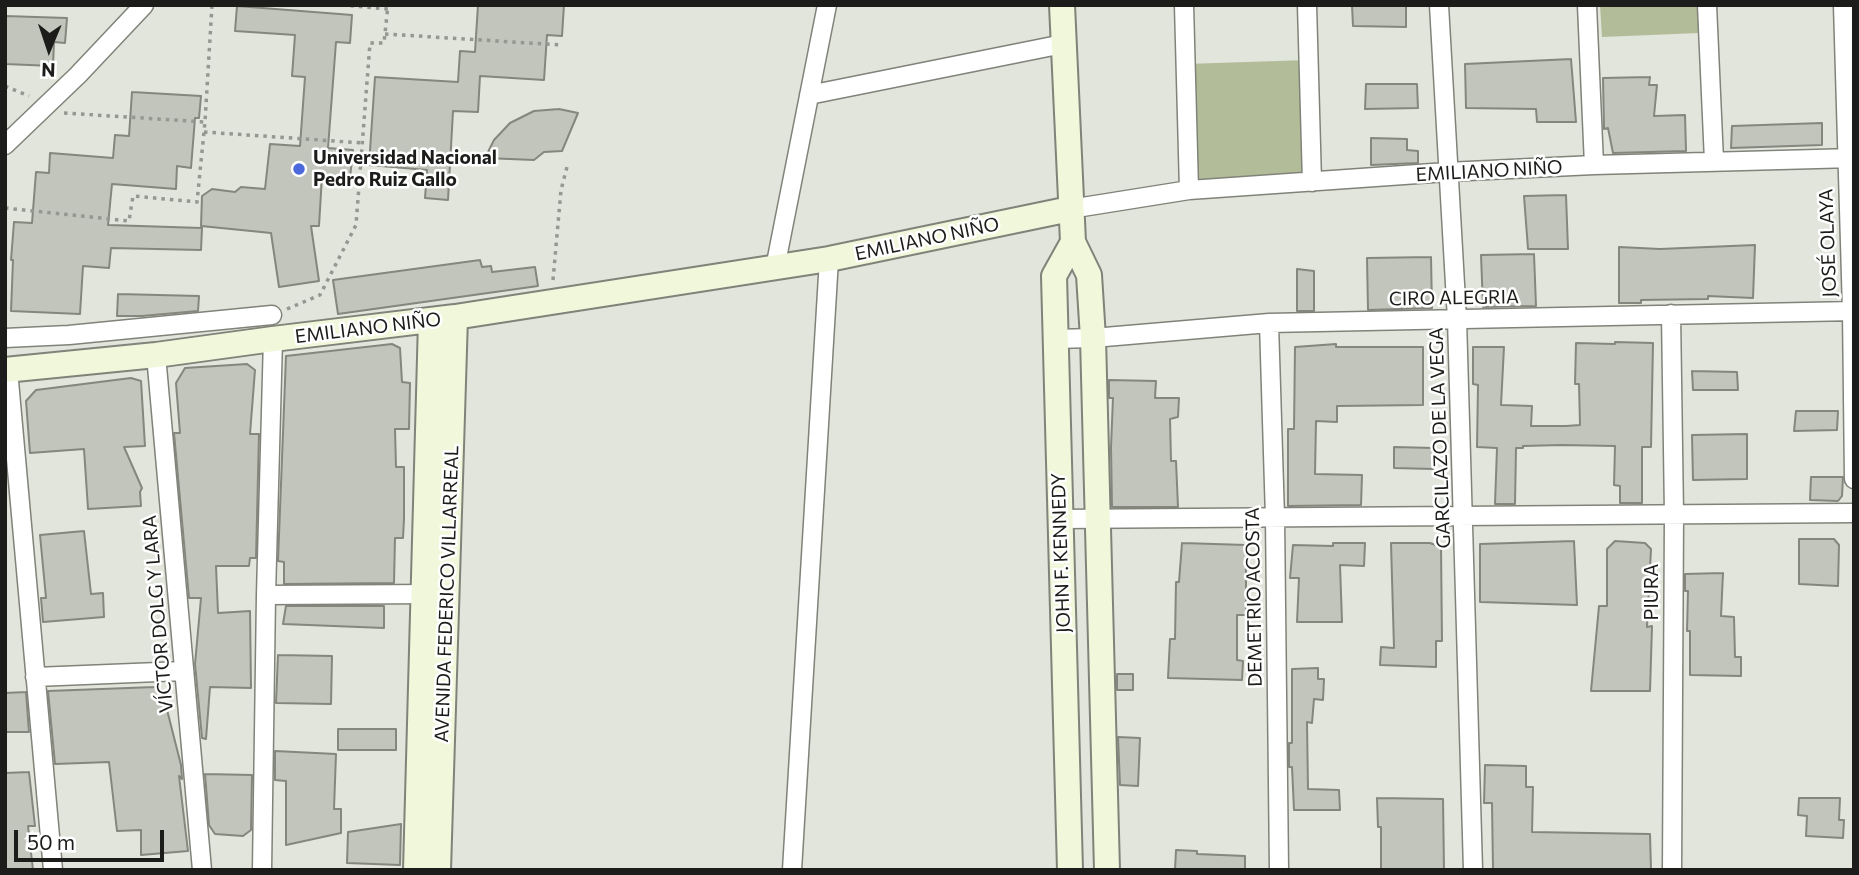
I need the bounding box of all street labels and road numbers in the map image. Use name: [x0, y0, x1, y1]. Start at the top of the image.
street label: EMILIANO NIÑO: [1415, 156, 1563, 186]
street label: JOSÉ OLAYA: [1815, 188, 1841, 298]
street label: EMILIANO NIÑO: [853, 213, 1001, 265]
street label: CIRO ALEGRIA: [1389, 285, 1519, 311]
street label: EMILIANO NIÑO: [294, 308, 442, 348]
street label: GARCILAZO DE LA VEGA: [1425, 327, 1455, 549]
street label: AVENIDA FEDERICO VILLARREAL: [430, 445, 464, 743]
street label: JOHN F. KENNEDY: [1047, 473, 1075, 633]
street label: DEMETRIO ACOSTA: [1241, 507, 1267, 687]
street label: VÍCTOR DOLG Y LARA: [138, 514, 178, 714]
street label: PIURA: [1641, 564, 1663, 620]

